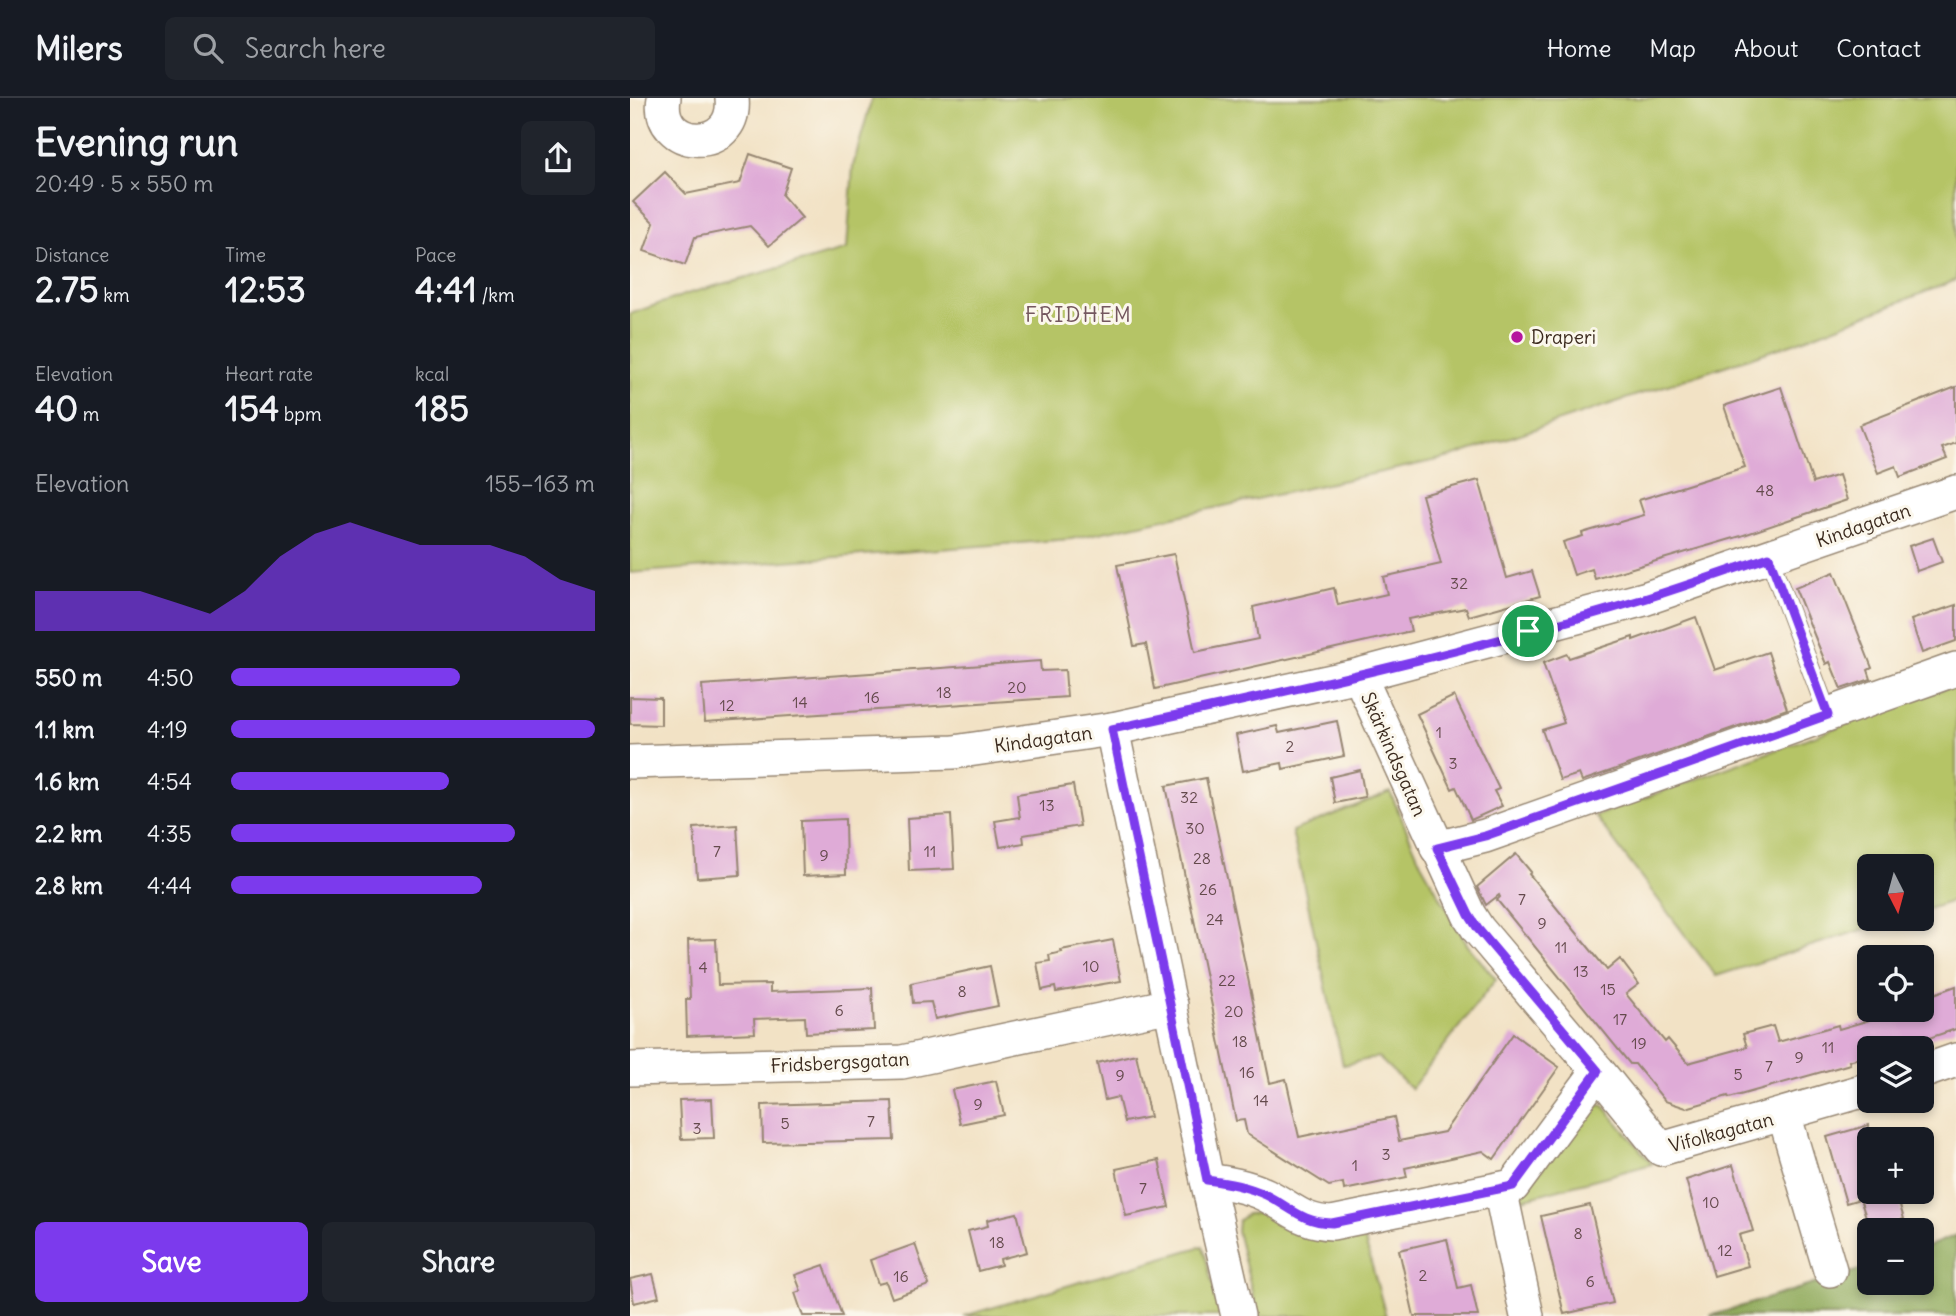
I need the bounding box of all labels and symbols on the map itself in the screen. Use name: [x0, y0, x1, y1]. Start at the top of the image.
district label: FRIDHEM: [1025, 301, 1133, 328]
place label: Draperi: [1531, 325, 1596, 349]
marker: Draperi: [1509, 329, 1525, 345]
house number: 48: [1756, 480, 1774, 500]
street label: Kindagatan: [1812, 498, 1914, 552]
house number: 32: [1450, 573, 1468, 593]
pin: [1498, 601, 1558, 661]
house number: 20: [1007, 677, 1027, 697]
house number: 18: [936, 682, 952, 702]
house number: 16: [864, 687, 880, 707]
street label: Skärkindsgatan: [1356, 688, 1432, 820]
house number: 14: [792, 692, 808, 712]
house number: 12: [719, 695, 735, 715]
street label: Kindagatan: [992, 720, 1094, 758]
house number: 1: [1436, 722, 1442, 742]
house number: 2: [1286, 736, 1295, 756]
house number: 3: [1448, 753, 1458, 773]
house number: 32: [1180, 787, 1198, 807]
house number: 13: [1039, 795, 1055, 815]
house number: 30: [1185, 818, 1205, 838]
house number: 7: [713, 841, 721, 861]
house number: 11: [924, 841, 936, 861]
house number: 9: [819, 845, 829, 865]
house number: 28: [1193, 848, 1211, 868]
north arrow: [1857, 854, 1934, 931]
house number: 26: [1199, 879, 1217, 899]
house number: 7: [1518, 889, 1526, 909]
house number: 24: [1206, 909, 1224, 929]
house number: 9: [1537, 913, 1547, 933]
house number: 11: [1555, 937, 1567, 957]
house number: 10: [1083, 956, 1099, 976]
house number: 4: [698, 957, 708, 977]
house number: 13: [1573, 961, 1589, 981]
house number: 22: [1218, 970, 1236, 990]
house number: 15: [1600, 979, 1616, 999]
house number: 8: [957, 981, 967, 1001]
house number: 6: [834, 1000, 844, 1020]
house number: 20: [1224, 1001, 1244, 1021]
house number: 17: [1613, 1009, 1627, 1029]
house number: 18: [1232, 1031, 1248, 1051]
house number: 19: [1631, 1033, 1647, 1053]
house number: 11: [1822, 1037, 1834, 1057]
street label: Fridsbergsgatan: [770, 1046, 910, 1078]
house number: 9: [1794, 1047, 1804, 1067]
house number: 7: [1765, 1056, 1773, 1076]
house number: 16: [1239, 1062, 1255, 1082]
house number: 5: [1733, 1064, 1743, 1084]
house number: 9: [1115, 1065, 1125, 1085]
house number: 14: [1253, 1090, 1269, 1110]
house number: 9: [973, 1094, 983, 1114]
street label: Vifolkagatan: [1666, 1107, 1776, 1157]
house number: 7: [867, 1111, 875, 1131]
house number: 5: [780, 1113, 790, 1133]
house number: 3: [692, 1118, 702, 1138]
house number: 3: [1381, 1144, 1391, 1164]
house number: 1: [1352, 1155, 1358, 1175]
house number: 7: [1139, 1178, 1147, 1198]
house number: 10: [1703, 1192, 1719, 1212]
house number: 8: [1573, 1223, 1583, 1243]
house number: 18: [989, 1232, 1005, 1252]
house number: 12: [1717, 1240, 1733, 1260]
house number: 2: [1419, 1265, 1428, 1285]
house number: 16: [893, 1266, 909, 1286]
house number: 6: [1585, 1271, 1595, 1291]

